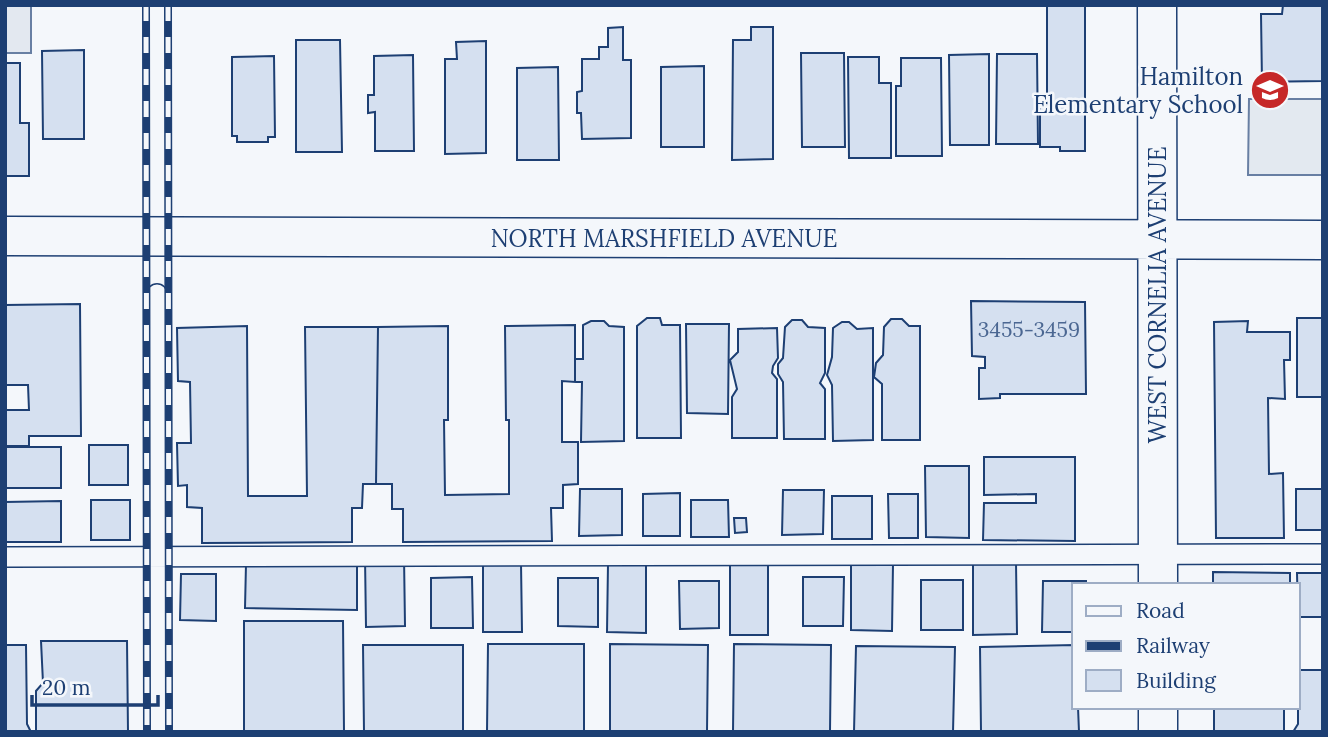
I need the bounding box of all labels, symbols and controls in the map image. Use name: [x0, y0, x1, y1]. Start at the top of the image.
place label: Hamilton Elementary School: [1033, 61, 1243, 120]
school or university icon: Hamilton Elementary School: [1249, 69, 1291, 111]
street label: WEST CORNELIA AVENUE: [1142, 146, 1173, 444]
street label: NORTH MARSHFIELD AVENUE: [490, 223, 838, 254]
house number: 3455-3459: [978, 316, 1080, 343]
legend: [1072, 583, 1300, 709]
text: Road: [1136, 597, 1185, 624]
text: Railway: [1136, 632, 1210, 659]
scale bar: [32, 664, 158, 708]
text: Building: [1136, 667, 1216, 694]
text: 20 m: [42, 674, 91, 701]

